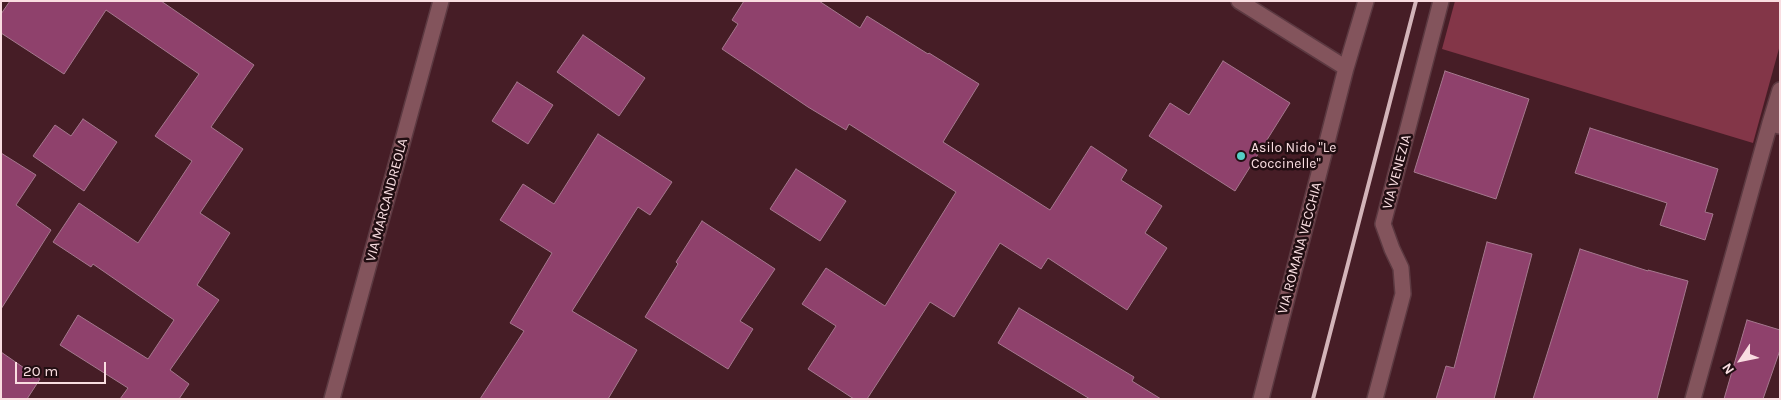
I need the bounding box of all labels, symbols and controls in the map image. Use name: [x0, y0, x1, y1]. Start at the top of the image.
street label: VIA VENEZIA: [1379, 133, 1415, 211]
street label: VIA MARCANDREOLA: [362, 136, 412, 264]
place label: Asilo Nido "Le Coccinelle": [1251, 140, 1336, 172]
marker: Asilo Nido "Le Coccinelle": [1235, 150, 1247, 162]
street label: VIA ROMANA VECCHIA: [1274, 180, 1326, 316]
north arrow: [1716, 335, 1766, 385]
scale bar: [18, 352, 109, 384]
text: N: [1718, 360, 1738, 378]
text: 20 m: [23, 362, 58, 380]

